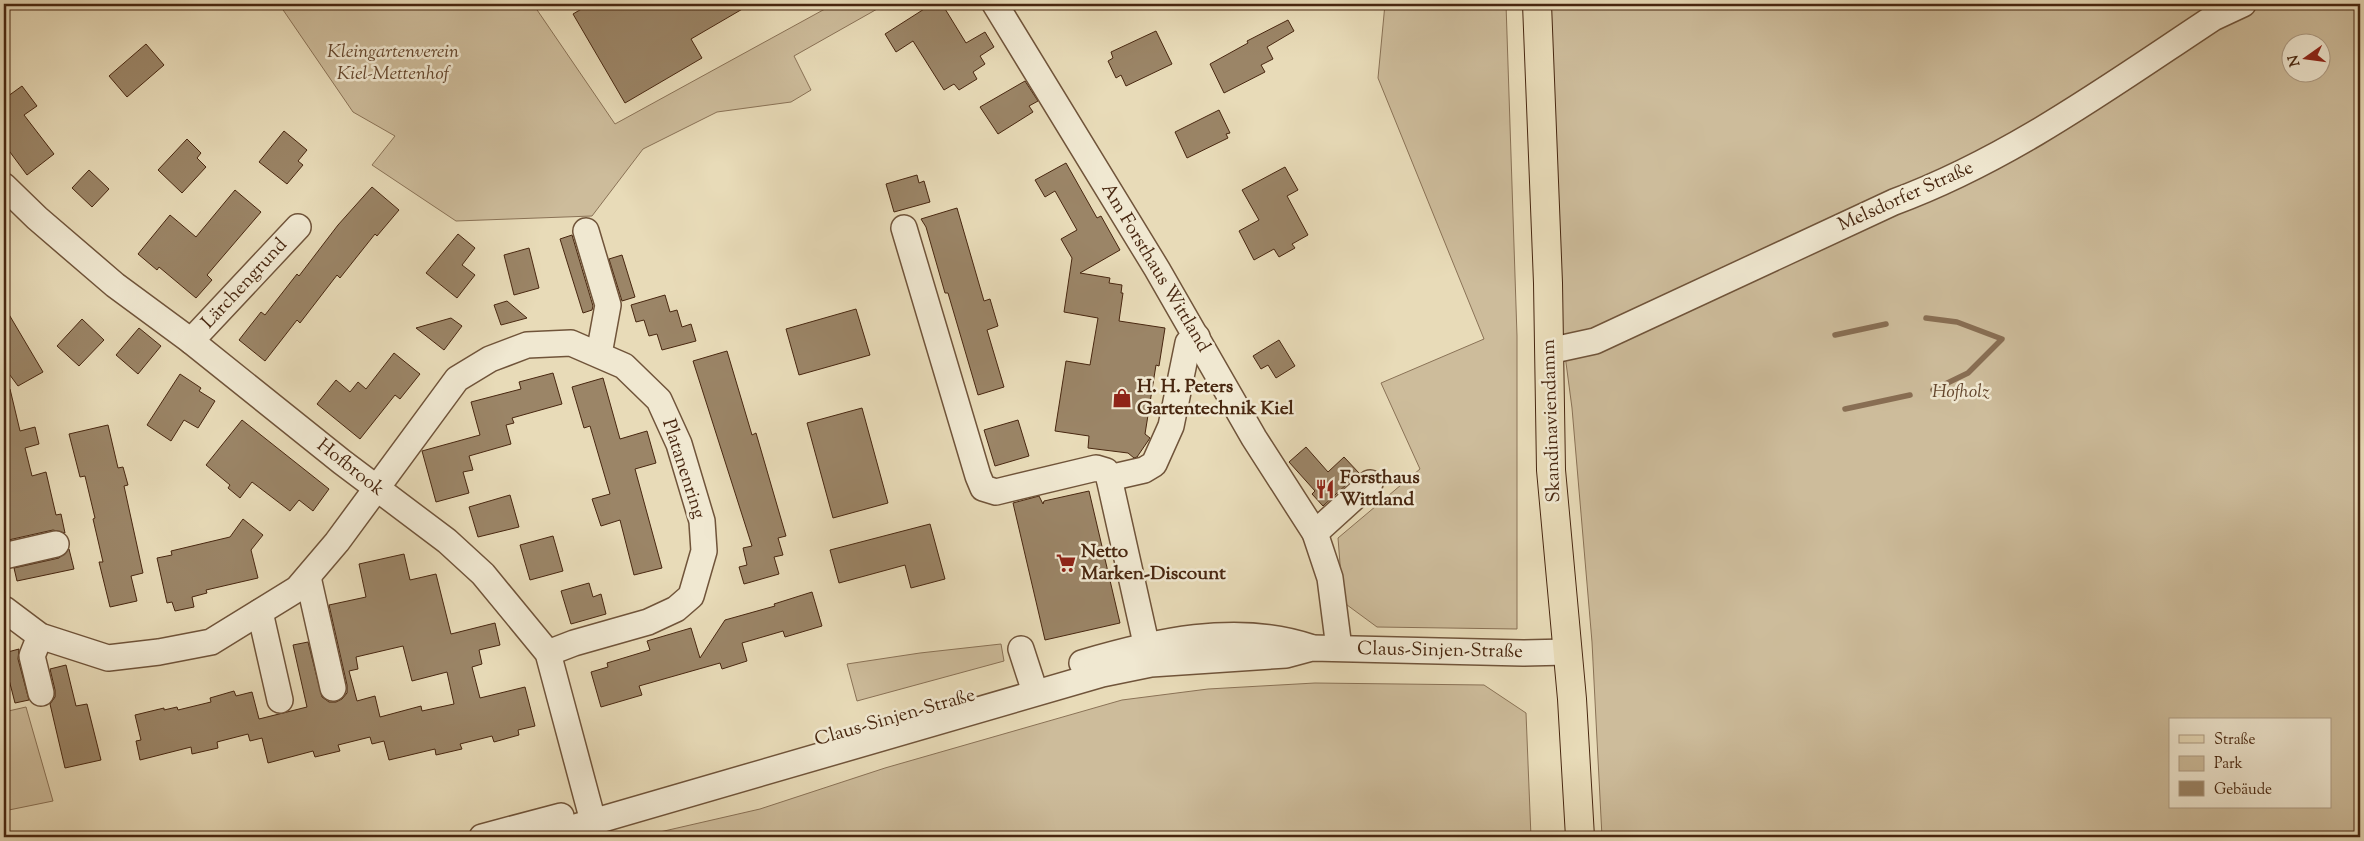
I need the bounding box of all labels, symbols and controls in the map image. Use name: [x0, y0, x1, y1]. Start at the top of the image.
north arrow: [2282, 32, 2332, 82]
park label: Kleingartenverein Kiel-Mettenhof: [327, 39, 459, 88]
text: N: [2284, 53, 2306, 69]
street label: Melsdorfer Straße: [1834, 155, 1978, 239]
street label: Am Forsthaus Wittland: [1094, 178, 1216, 358]
street label: Lärchengrund: [196, 232, 294, 335]
street label: Skandinaviendamm: [1536, 339, 1568, 503]
place label: H. H. Peters Gartentechnik Kiel: [1137, 374, 1294, 423]
park label: Hofholz: [1932, 379, 1990, 406]
shop icon: H. H. Peters Gartentechnik Kiel: [1111, 387, 1133, 409]
street label: Platanenring: [654, 416, 712, 522]
street label: Hofbrook: [310, 433, 390, 503]
place label: Forsthaus Wittland: [1340, 465, 1420, 514]
restaurant icon: Forsthaus Wittland: [1314, 478, 1336, 500]
place label: Netto Marken-Discount: [1081, 539, 1226, 588]
supermarket icon: Netto Marken-Discount: [1055, 552, 1077, 574]
street label: Claus-Sinjen-Straße: [1357, 636, 1523, 666]
street label: Claus-Sinjen-Straße: [812, 682, 979, 754]
legend: [2169, 718, 2332, 808]
text: Straße: [2214, 730, 2256, 751]
text: Park: [2214, 754, 2243, 775]
text: Gebäude: [2214, 780, 2272, 801]

